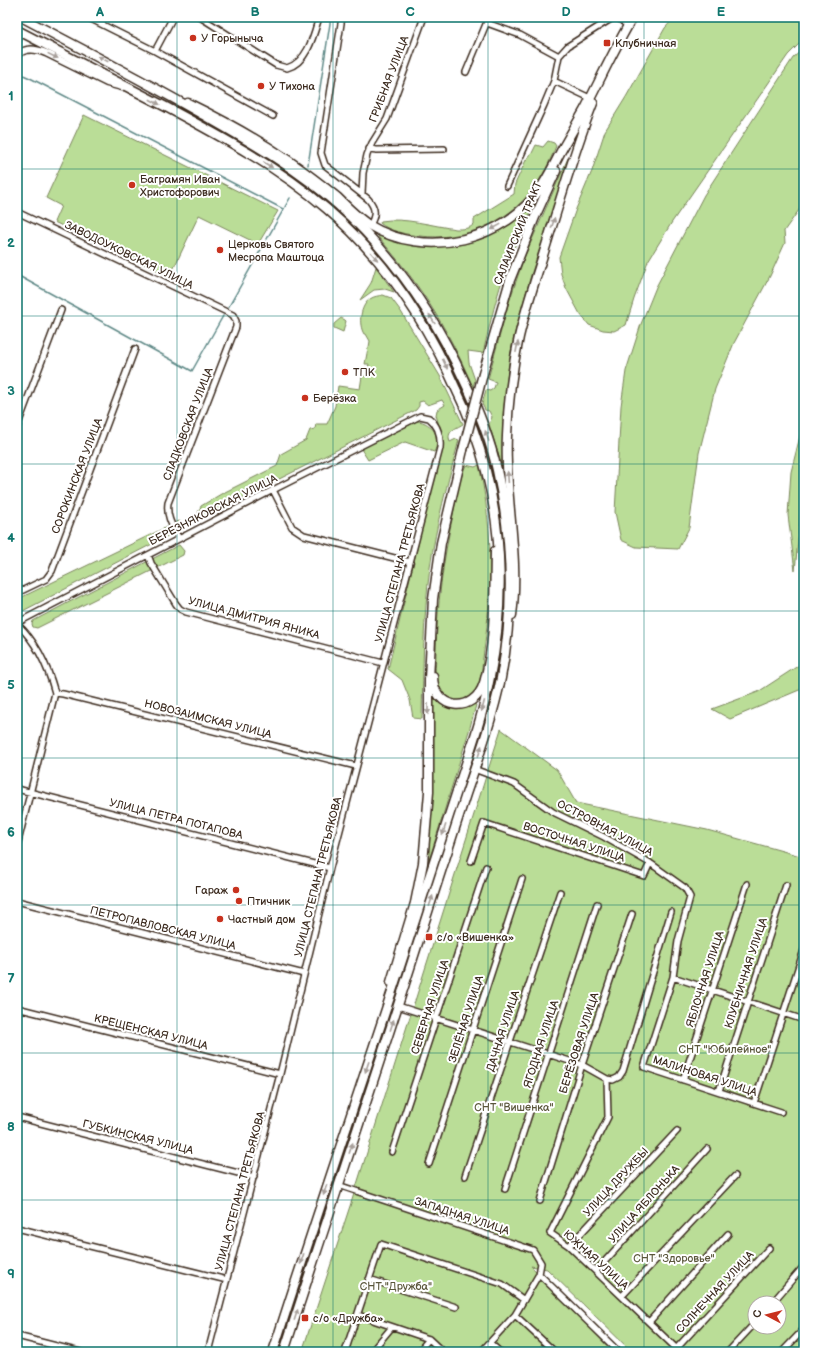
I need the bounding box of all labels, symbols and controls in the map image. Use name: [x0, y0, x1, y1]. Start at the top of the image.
text: A: [95, 4, 104, 20]
text: B: [250, 4, 260, 20]
text: C: [405, 4, 415, 20]
text: D: [561, 4, 571, 20]
text: E: [717, 4, 726, 20]
place label: У Горыныча: [201, 32, 264, 45]
marker: У Горыныча: [188, 33, 198, 43]
street label: ГРИБНАЯ УЛИЦА: [366, 34, 412, 124]
place label: Клубничная: [615, 37, 676, 50]
marker: Клубничная: [602, 38, 612, 48]
one-way arrow: [47, 53, 59, 59]
one-way arrow: [97, 56, 108, 63]
place label: У Тихона: [269, 80, 316, 93]
marker: У Тихона: [256, 81, 266, 91]
text: 1: [8, 88, 14, 104]
one-way arrow: [149, 98, 160, 105]
one-way arrow: [263, 161, 273, 169]
place label: Баграмян Иван Христофорович: [140, 173, 220, 199]
street label: САЛАИРСКИЙ ТРАКТ: [491, 179, 545, 287]
marker: Баграмян Иван Христофорович: [127, 180, 137, 190]
one-way arrow: [550, 216, 556, 228]
street label: ЗАВОДОУКОВСКАЯ УЛИЦА: [63, 218, 196, 292]
one-way arrow: [491, 224, 502, 230]
text: 2: [7, 235, 15, 251]
place label: Церковь Святого Месропа Маштоца: [228, 238, 325, 264]
marker: Церковь Святого Месропа Маштоца: [215, 245, 225, 255]
one-way arrow: [369, 251, 378, 261]
one-way arrow: [428, 314, 436, 324]
one-way arrow: [514, 341, 520, 354]
one-way arrow: [442, 358, 448, 370]
street label: СЛАДКОВСКАЯ УЛИЦА: [160, 365, 216, 482]
place label: ТПК: [353, 366, 376, 379]
marker: ТПК: [340, 367, 350, 377]
text: 3: [7, 383, 15, 399]
place label: Берёзка: [313, 392, 357, 405]
marker: Берёзка: [300, 393, 310, 403]
street label: СОРОКИНСКАЯ УЛИЦА: [49, 416, 105, 536]
one-way arrow: [484, 430, 490, 442]
one-way arrow: [504, 471, 511, 483]
street label: БЕРЕЗНЯКОВСКАЯ УЛИЦА: [147, 472, 280, 548]
street label: УЛИЦА СТЕПАНА ТРЕТЬЯКОВА: [372, 482, 428, 644]
text: 4: [7, 530, 15, 546]
street label: УЛИЦА ДМИТРИЯ ЯНИКА: [187, 594, 321, 642]
text: 5: [7, 677, 15, 693]
street label: НОВОЗАИМСКАЯ УЛИЦА: [143, 697, 273, 741]
one-way arrow: [480, 700, 486, 712]
one-way arrow: [425, 703, 431, 716]
one-way arrow: [477, 745, 483, 757]
street label: УЛИЦА СТЕПАНА ТРЕТЬЯКОВА: [292, 795, 344, 958]
street label: УЛИЦА ПЕТРА ПОТАПОВА: [108, 796, 244, 842]
street label: ОСТРОВНАЯ УЛИЦА: [555, 797, 655, 859]
street label: ВОСТОЧНАЯ УЛИЦА: [522, 819, 627, 865]
text: 6: [7, 824, 15, 840]
one-way arrow: [441, 824, 447, 836]
place label: Гараж: [195, 884, 228, 897]
marker: Гараж: [231, 885, 241, 895]
place label: Птичник: [247, 895, 291, 908]
one-way arrow: [429, 895, 435, 907]
marker: Птичник: [234, 896, 244, 906]
street label: ПЕТРОПАВЛОВСКАЯ УЛИЦА: [89, 904, 238, 952]
place label: Частный дом: [228, 913, 295, 926]
marker: Частный дом: [215, 914, 225, 924]
street label: КЛУБНИЧНАЯ УЛИЦА: [722, 916, 770, 1030]
street label: ЯБЛОЧНАЯ УЛИЦА: [683, 929, 727, 1029]
place label: с/о «Вишенка»: [437, 931, 514, 944]
marker: с/о «Вишенка»: [424, 932, 434, 942]
street label: СЕВЕРНАЯ УЛИЦА: [409, 958, 452, 1056]
text: 7: [7, 971, 15, 987]
street label: ЗЕЛЁНАЯ УЛИЦА: [445, 973, 486, 1064]
street label: ДАЧНАЯ УЛИЦА: [484, 988, 522, 1073]
street label: БЕРЁЗОВАЯ УЛИЦА: [556, 990, 602, 1095]
street label: ЯГОДНАЯ УЛИЦА: [521, 998, 561, 1090]
street label: КРЕЩЕНСКАЯ УЛИЦА: [93, 1012, 209, 1052]
one-way arrow: [389, 1019, 395, 1031]
park label: СНТ "Юбилейное": [679, 1043, 771, 1056]
street label: МАЛИНОВАЯ УЛИЦА: [651, 1053, 759, 1099]
one-way arrow: [363, 1061, 369, 1073]
park label: СНТ "Вишенка": [474, 1101, 554, 1114]
street label: УЛИЦА СТЕПАНА ТРЕТЬЯКОВА: [212, 1110, 268, 1272]
street label: ГУБКИНСКАЯ УЛИЦА: [81, 1117, 195, 1157]
text: 8: [7, 1119, 15, 1135]
one-way arrow: [348, 1142, 354, 1154]
street label: УЛИЦА ДРУЖБЫ: [581, 1145, 651, 1219]
street label: УЛИЦА ЯБЛОНЬКА: [606, 1162, 682, 1245]
one-way arrow: [322, 1184, 328, 1196]
street label: ЗАПАДНАЯ УЛИЦА: [413, 1195, 511, 1238]
street label: ЮЖНАЯ УЛИЦА: [561, 1227, 631, 1293]
street label: СОЛНЕЧНАЯ УЛИЦА: [673, 1248, 757, 1336]
park label: СНТ "Здоровье": [633, 1252, 715, 1265]
one-way arrow: [299, 1253, 305, 1265]
text: 9: [7, 1266, 15, 1282]
park label: СНТ "Дружба": [360, 1280, 432, 1293]
north arrow: [747, 1295, 787, 1335]
one-way arrow: [294, 1309, 300, 1321]
place label: с/о «Дружба»: [313, 1312, 383, 1325]
marker: с/о «Дружба»: [300, 1313, 310, 1323]

